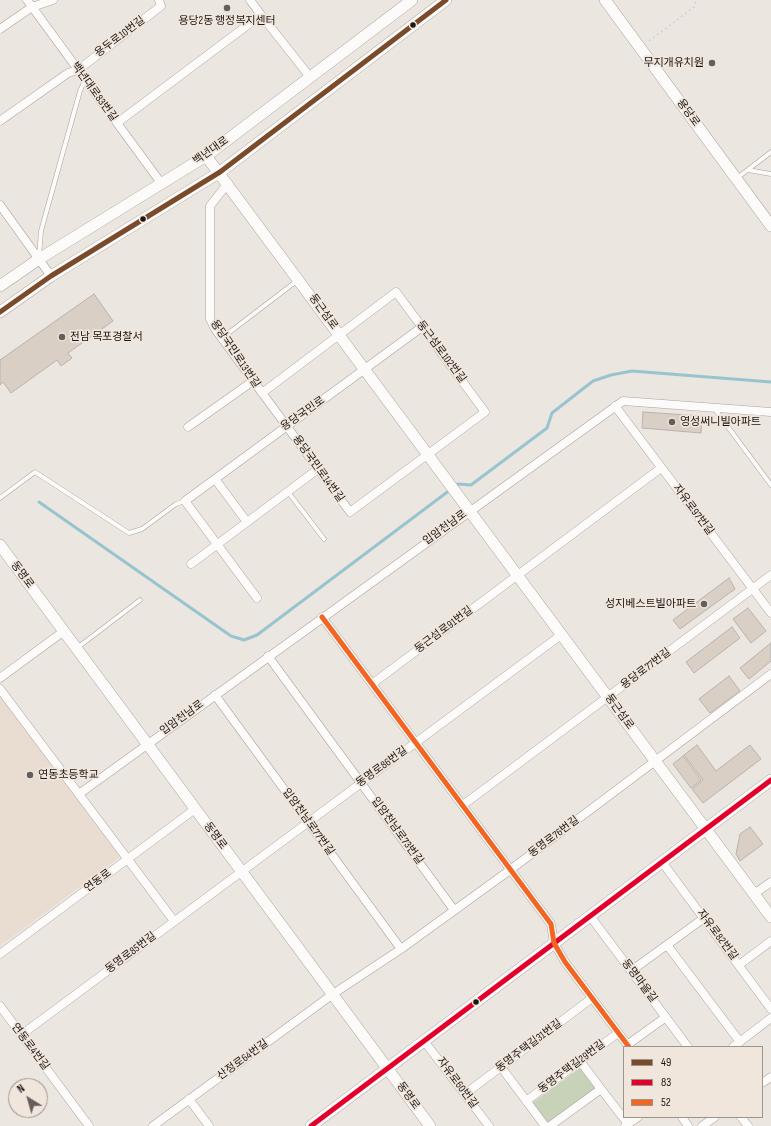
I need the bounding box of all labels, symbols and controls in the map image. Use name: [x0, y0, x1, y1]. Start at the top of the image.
marker: 용당2동 행정복지센터: [222, 3, 232, 13]
street label: 용두로10번길: [92, 14, 148, 60]
place label: 용당2동 행정복지센터: [178, 14, 276, 28]
unlabelled marker: [408, 20, 418, 30]
place label: 무지개유치원: [643, 56, 704, 70]
marker: 무지개유치원: [707, 58, 717, 68]
street label: 백년대로83번길: [68, 60, 120, 124]
street label: 용당로: [674, 97, 702, 129]
street label: 백년대로: [191, 134, 231, 168]
unlabelled marker: [138, 214, 148, 224]
street label: 둥근섬로: [306, 292, 340, 332]
street label: 용당국민로13번길: [207, 317, 263, 391]
street label: 둥근섬로102번길: [413, 318, 469, 386]
place label: 전남 목포경찰서: [70, 330, 143, 344]
marker: 전남 목포경찰서: [57, 332, 67, 342]
street label: 용당국민로: [278, 394, 328, 434]
place label: 영성써니빌아파트: [680, 415, 761, 429]
marker: 영성써니빌아파트: [667, 417, 677, 427]
street label: 용당국민로14번길: [289, 433, 347, 505]
street label: 자유로97번길: [670, 482, 716, 538]
street label: 입암천남로: [421, 508, 469, 548]
street label: 동명로: [8, 559, 36, 591]
place label: 성지베스트빌아파트: [605, 597, 696, 611]
marker: 성지베스트빌아파트: [699, 599, 709, 609]
street label: 둥근섬로91번길: [412, 604, 476, 656]
street label: 용당로77번길: [618, 646, 674, 692]
street label: 둥근섬로: [602, 692, 636, 732]
street label: 입암천남로: [158, 698, 206, 738]
street label: 동명로86번길: [354, 744, 410, 790]
place label: 연동초등학교: [38, 768, 99, 782]
marker: 연동초등학교: [25, 770, 35, 780]
street label: 입암천남로77번길: [279, 786, 337, 858]
street label: 입암천남로73번길: [368, 795, 426, 867]
street label: 동명로76번길: [526, 814, 582, 860]
street label: 동명로: [201, 820, 229, 852]
street label: 연동로: [82, 867, 114, 895]
street label: 자유로82번길: [694, 907, 740, 963]
street label: 동명로85번길: [103, 930, 159, 976]
street label: 동명마을길: [619, 957, 659, 1005]
unlabelled marker: [471, 997, 481, 1007]
street label: 동명주택길31번길: [493, 1017, 565, 1075]
street label: 연동로4번길: [8, 1021, 52, 1073]
street label: 산정로64번길: [215, 1037, 271, 1083]
street label: 동명주택길29번길: [536, 1038, 608, 1096]
legend: [623, 1046, 763, 1118]
street label: 자유로60번길: [434, 1055, 480, 1111]
text: 49: [661, 1055, 671, 1070]
text: 83: [661, 1075, 671, 1090]
north arrow: [8, 1078, 48, 1118]
street label: 동명로: [394, 1080, 422, 1112]
text: N: [15, 1082, 27, 1096]
text: 52: [661, 1095, 671, 1110]

